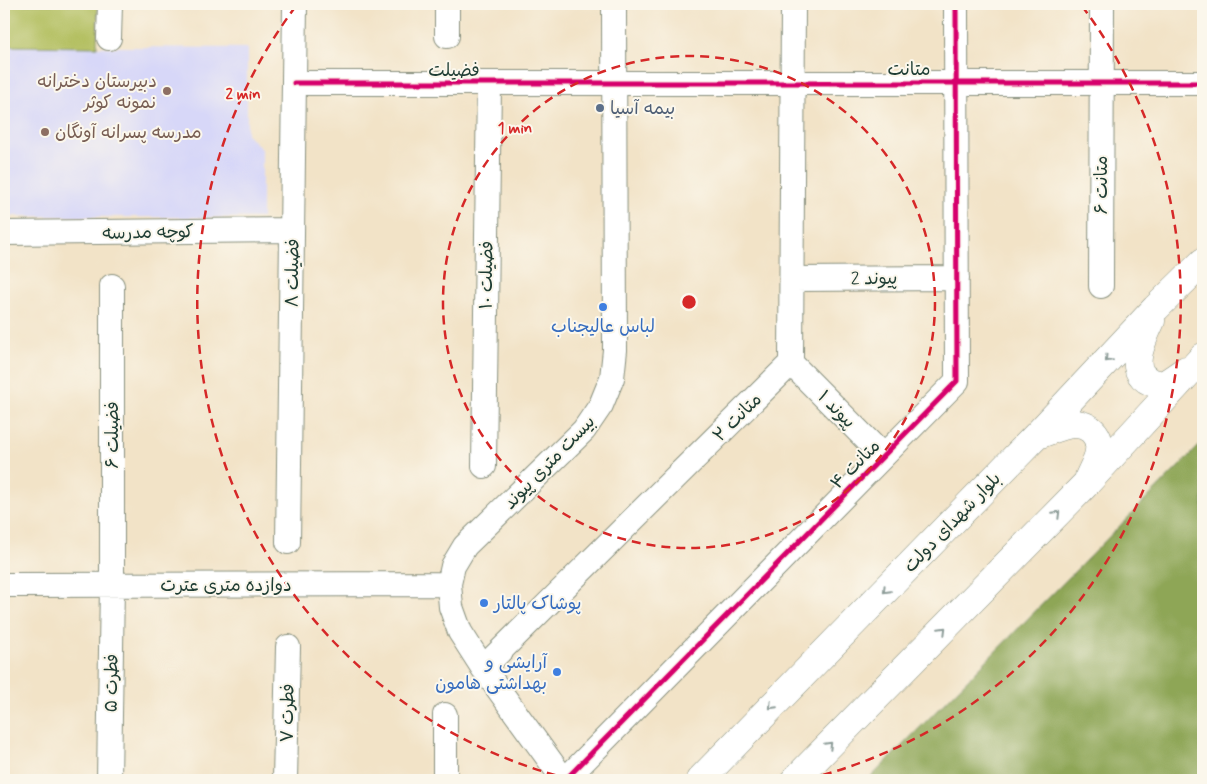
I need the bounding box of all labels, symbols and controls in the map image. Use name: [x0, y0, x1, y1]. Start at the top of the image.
street label: متانت: [887, 58, 931, 82]
street label: فضیلت: [428, 59, 480, 83]
place label: دبیرستان دخترانه نمونه کوثر: [37, 70, 157, 115]
marker: دبیرستان دخترانه نمونه کوثر: [161, 85, 173, 97]
text: 2 min: [225, 85, 261, 105]
place label: بیمه آسیا: [610, 97, 675, 121]
marker: بیمه آسیا: [594, 102, 606, 114]
text: 1 min: [498, 119, 532, 139]
place label: مدرسه پسرانه آونگان: [55, 121, 202, 145]
marker: مدرسه پسرانه آونگان: [39, 126, 51, 138]
street label: متانت ۶: [1090, 156, 1114, 214]
street label: کوچه مدرسه: [102, 220, 194, 246]
street label: فضیلت ۸: [280, 238, 306, 308]
street label: فضیلت ۱۰: [474, 240, 500, 310]
street label: پیوند 2: [850, 267, 898, 291]
centre of rings: [680, 293, 698, 311]
marker: لباس عالیجناب: [597, 301, 609, 313]
place label: لباس عالیجناب: [551, 315, 655, 339]
one-way arrow: [1105, 354, 1114, 363]
street label: پیوند ۱: [812, 385, 861, 434]
street label: متانت ۲: [708, 388, 767, 447]
street label: فضیلت ۶: [101, 401, 125, 469]
street label: بیست متری پیوند: [499, 410, 601, 515]
street label: متانت ۴: [825, 434, 886, 495]
street label: بلوار شهدای دولت: [899, 467, 1007, 578]
one-way arrow: [1051, 511, 1060, 520]
street label: دوازده متری عترت: [160, 574, 292, 598]
one-way arrow: [883, 584, 892, 593]
place label: پوشاک پالتار: [492, 592, 581, 616]
marker: پوشاک پالتار: [478, 597, 490, 609]
one-way arrow: [937, 626, 946, 635]
place label: آرایشی و بهداشتی هامون: [435, 651, 549, 696]
street label: فطرت ۵: [99, 653, 125, 713]
marker: آرایشی و بهداشتی هامون: [551, 666, 563, 678]
street label: فطرت ۷: [275, 683, 301, 743]
one-way arrow: [769, 700, 778, 709]
one-way arrow: [823, 742, 832, 751]

